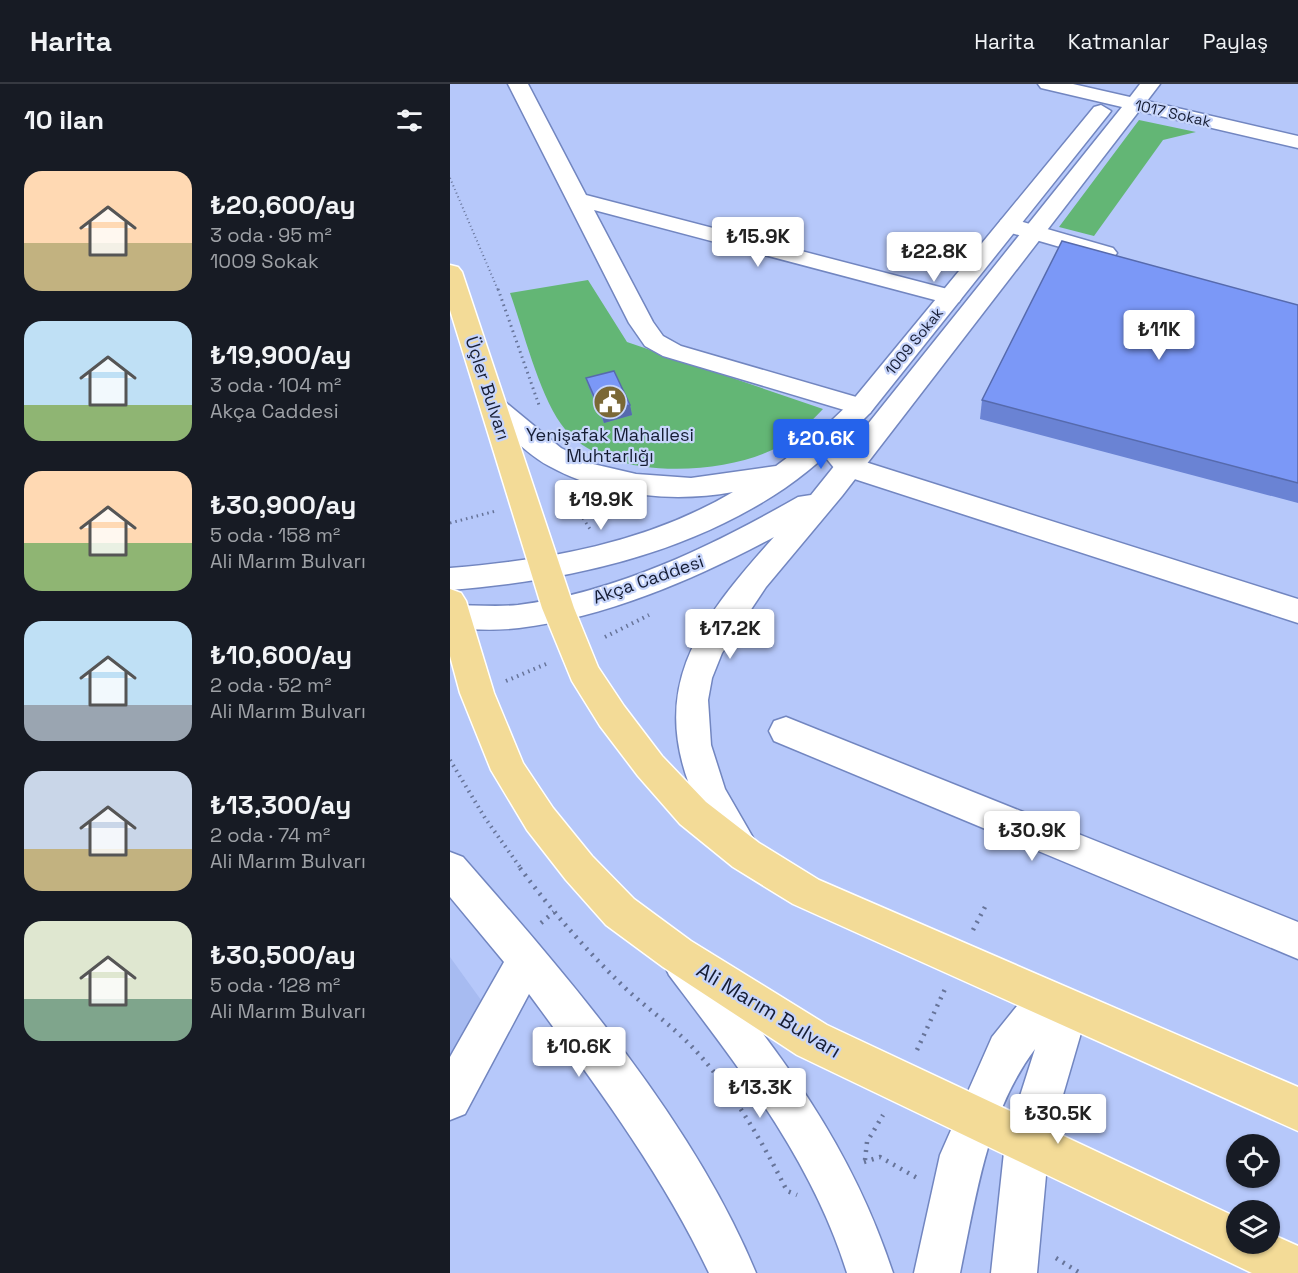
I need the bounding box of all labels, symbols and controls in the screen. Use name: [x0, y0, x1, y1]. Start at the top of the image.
text: Harita: [30, 23, 112, 59]
text: Harita: [974, 28, 1035, 55]
text: Katmanlar: [1068, 28, 1170, 55]
text: Paylaş: [1203, 28, 1268, 55]
street label: 1017 Sokak: [1133, 95, 1213, 131]
text: 10 ilan: [24, 103, 104, 137]
icon: filters: [393, 104, 426, 137]
text: ₺20,600/ay: [210, 188, 356, 222]
icon: home: [72, 195, 144, 267]
pin: ₺15.9K: [709, 217, 807, 268]
text: 3 oda · 95 m²: [210, 222, 332, 248]
text: ₺15.9K: [726, 223, 790, 249]
pin: ₺22.8K: [885, 232, 983, 283]
text: ₺22.8K: [901, 238, 967, 264]
text: 1009 Sokak: [210, 248, 319, 274]
street label: 1009 Sokak: [881, 303, 947, 379]
pin: ₺11K: [1123, 310, 1195, 361]
text: ₺11K: [1138, 316, 1180, 342]
street label: Üçler Bulvarı: [460, 333, 516, 443]
text: ₺19,900/ay: [210, 338, 351, 372]
icon: home: [72, 345, 144, 417]
text: 3 oda · 104 m²: [210, 372, 341, 398]
public building icon: Yenişafak Mahallesi Muhtarlığı: [592, 384, 628, 420]
text: Akça Caddesi: [210, 398, 339, 424]
pin: ₺20.6K: [772, 419, 870, 470]
place label: Yenişafak Mahallesi Muhtarlığı: [526, 423, 694, 467]
text: ₺20.6K: [787, 425, 855, 451]
pin: ₺19.9K: [552, 480, 650, 531]
text: ₺19.9K: [569, 486, 633, 512]
text: ₺30,900/ay: [210, 488, 356, 522]
icon: home: [72, 495, 144, 567]
text: 5 oda · 158 m²: [210, 522, 340, 548]
text: Ali Marım Bulvarı: [210, 548, 366, 574]
street label: Akça Caddesi: [590, 549, 706, 609]
pin: ₺17.2K: [681, 609, 779, 660]
text: ₺17.2K: [699, 615, 761, 641]
text: ₺10,600/ay: [210, 638, 352, 672]
icon: home: [72, 645, 144, 717]
text: 2 oda · 52 m²: [210, 672, 332, 698]
text: Ali Marım Bulvarı: [210, 698, 366, 724]
text: ₺13,300/ay: [210, 788, 351, 822]
icon: home: [72, 795, 144, 867]
pin: ₺30.9K: [983, 811, 1081, 862]
text: ₺30.9K: [998, 817, 1066, 843]
text: 2 oda · 74 m²: [210, 822, 330, 848]
text: Ali Marım Bulvarı: [210, 848, 366, 874]
text: ₺30,500/ay: [210, 938, 356, 972]
icon: home: [72, 945, 144, 1017]
street label: Ali Marım Bulvarı: [692, 956, 846, 1064]
text: 5 oda · 128 m²: [210, 972, 340, 998]
text: Ali Marım Bulvarı: [210, 998, 366, 1024]
pin: ₺10.6K: [530, 1027, 628, 1078]
text: ₺10.6K: [547, 1033, 611, 1059]
pin: ₺13.3K: [711, 1068, 809, 1119]
text: ₺13.3K: [728, 1074, 792, 1100]
pin: ₺30.5K: [1009, 1094, 1107, 1145]
text: ₺30.5K: [1024, 1100, 1092, 1126]
map controls: [1226, 1134, 1280, 1254]
button: locate: [1226, 1134, 1280, 1188]
button: layers: [1226, 1200, 1280, 1254]

